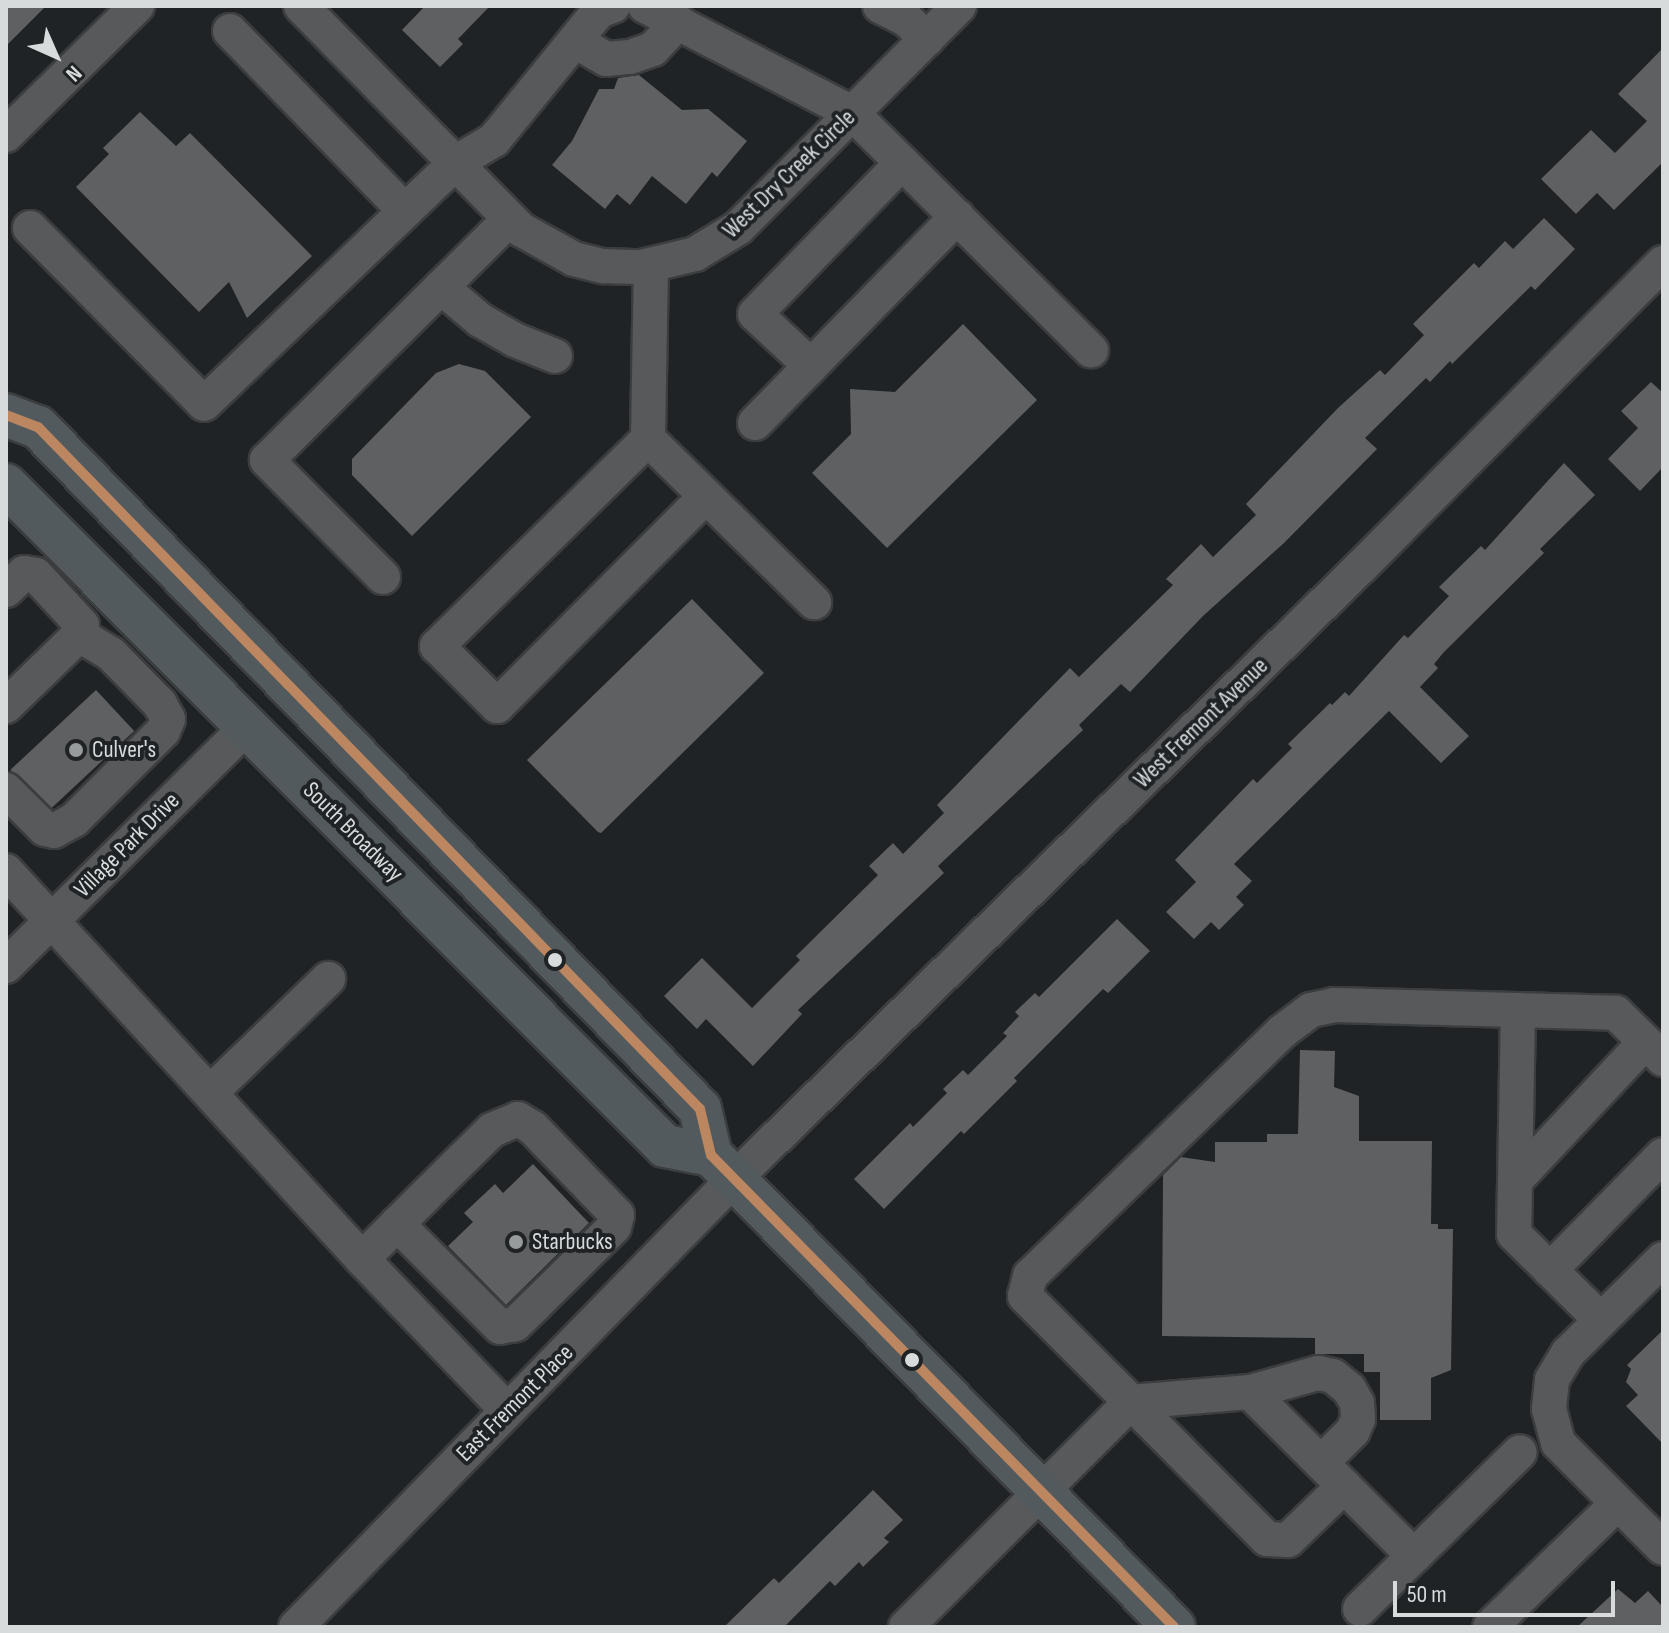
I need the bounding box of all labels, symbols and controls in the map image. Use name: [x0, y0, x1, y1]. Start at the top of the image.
north arrow: [16, 16, 96, 96]
text: N: [60, 60, 87, 87]
street label: West Dry Creek Circle: [717, 103, 861, 245]
street label: West Fremont Avenue: [1128, 652, 1274, 794]
place label: Culver's: [92, 736, 156, 764]
marker: Culver's: [67, 741, 85, 759]
street label: South Broadway: [297, 776, 409, 888]
street label: Village Park Drive: [68, 786, 186, 904]
unlabelled marker: [547, 952, 563, 968]
place label: Starbucks: [532, 1228, 613, 1256]
marker: Starbucks: [507, 1233, 525, 1251]
street label: East Fremont Place: [450, 1338, 580, 1468]
unlabelled marker: [904, 1352, 920, 1368]
scale bar: [1397, 1565, 1619, 1615]
text: 50 m: [1407, 1580, 1447, 1609]

